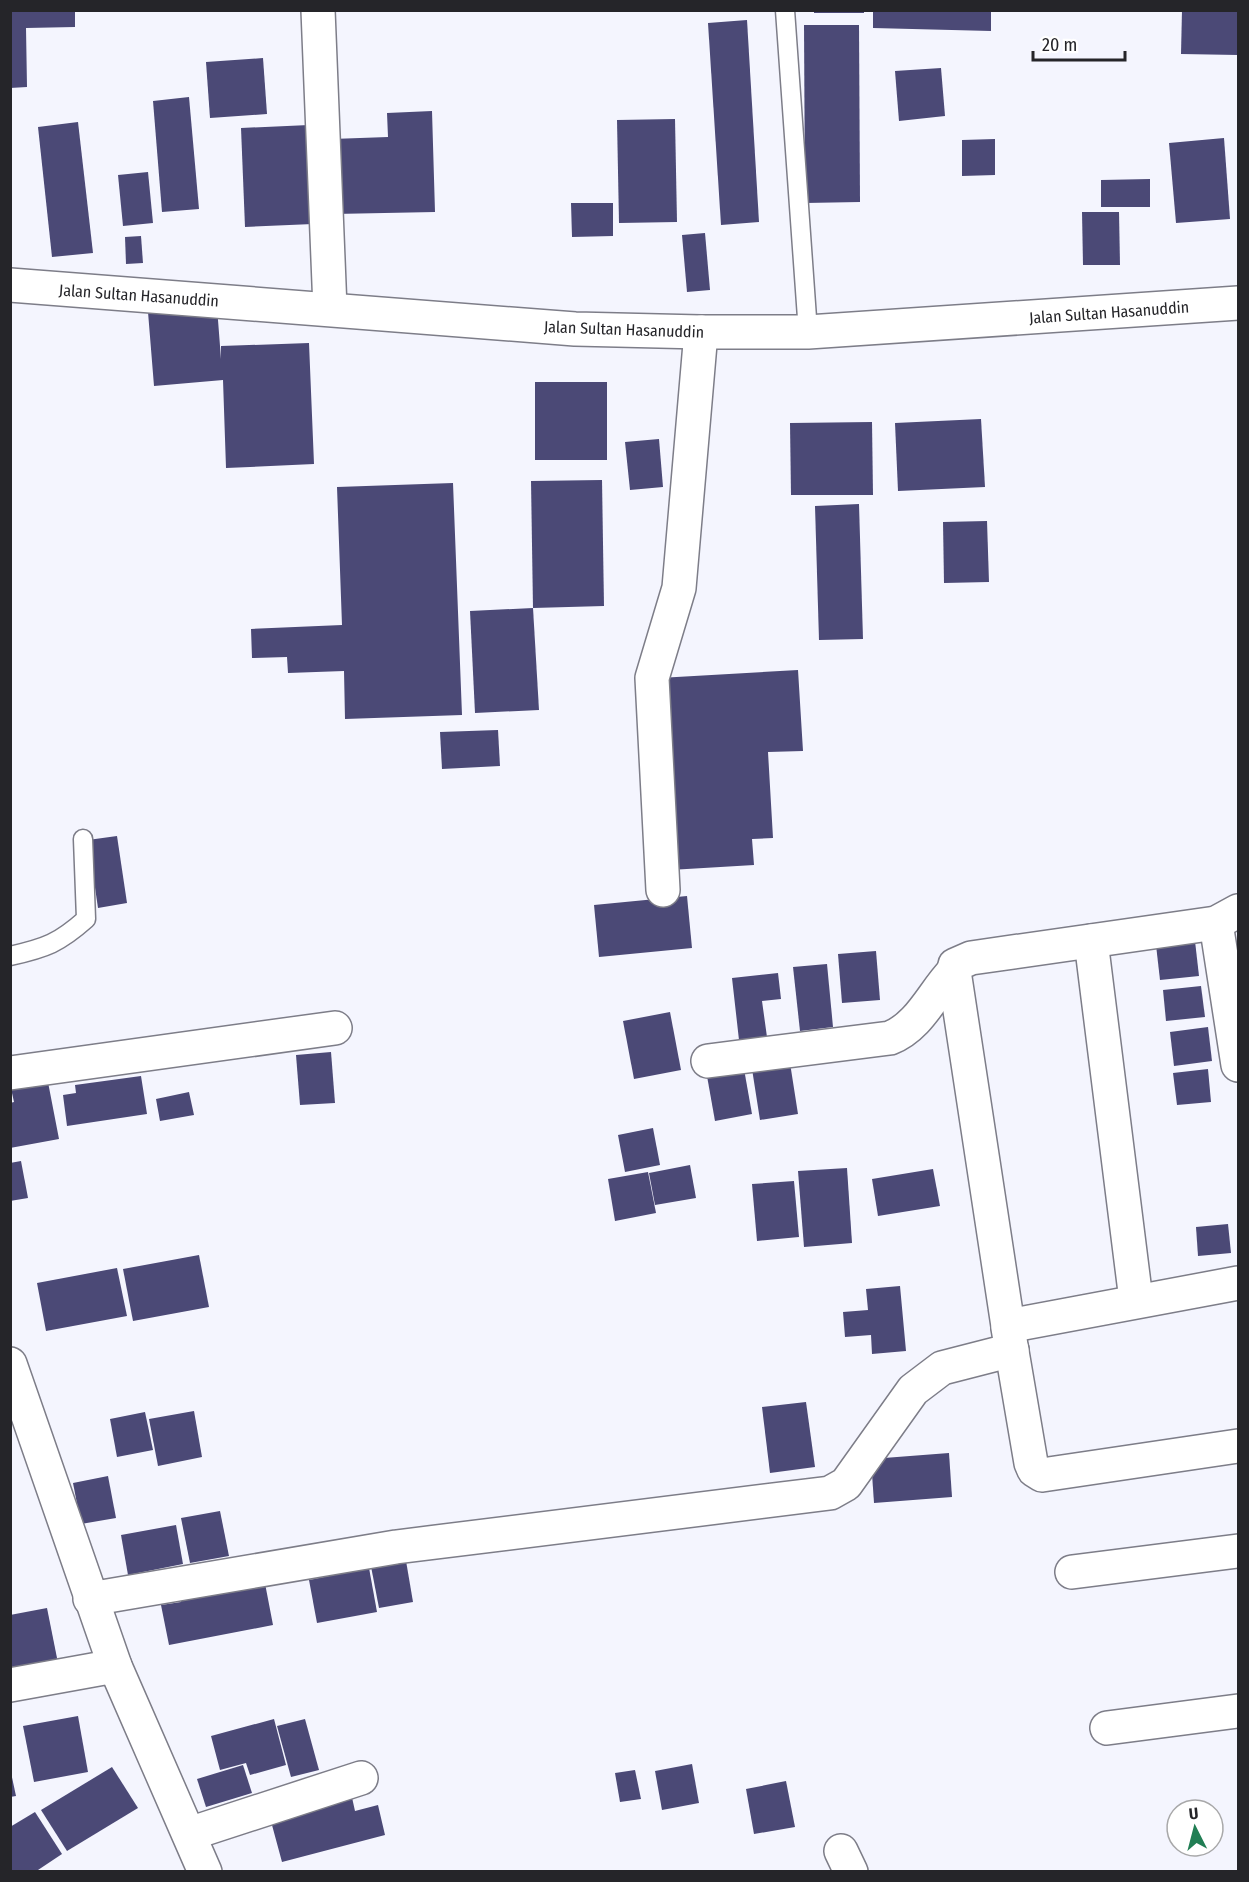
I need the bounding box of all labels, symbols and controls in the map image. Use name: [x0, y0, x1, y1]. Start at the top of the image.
scale bar: [1033, 24, 1124, 62]
text: 20 m: [1042, 34, 1077, 56]
street label: Jalan Sultan Hasanuddin: [58, 280, 220, 311]
street label: Jalan Sultan Hasanuddin: [1028, 297, 1190, 328]
street label: Jalan Sultan Hasanuddin: [544, 317, 704, 342]
north arrow: [1165, 1798, 1225, 1858]
text: U: [1188, 1804, 1199, 1824]

